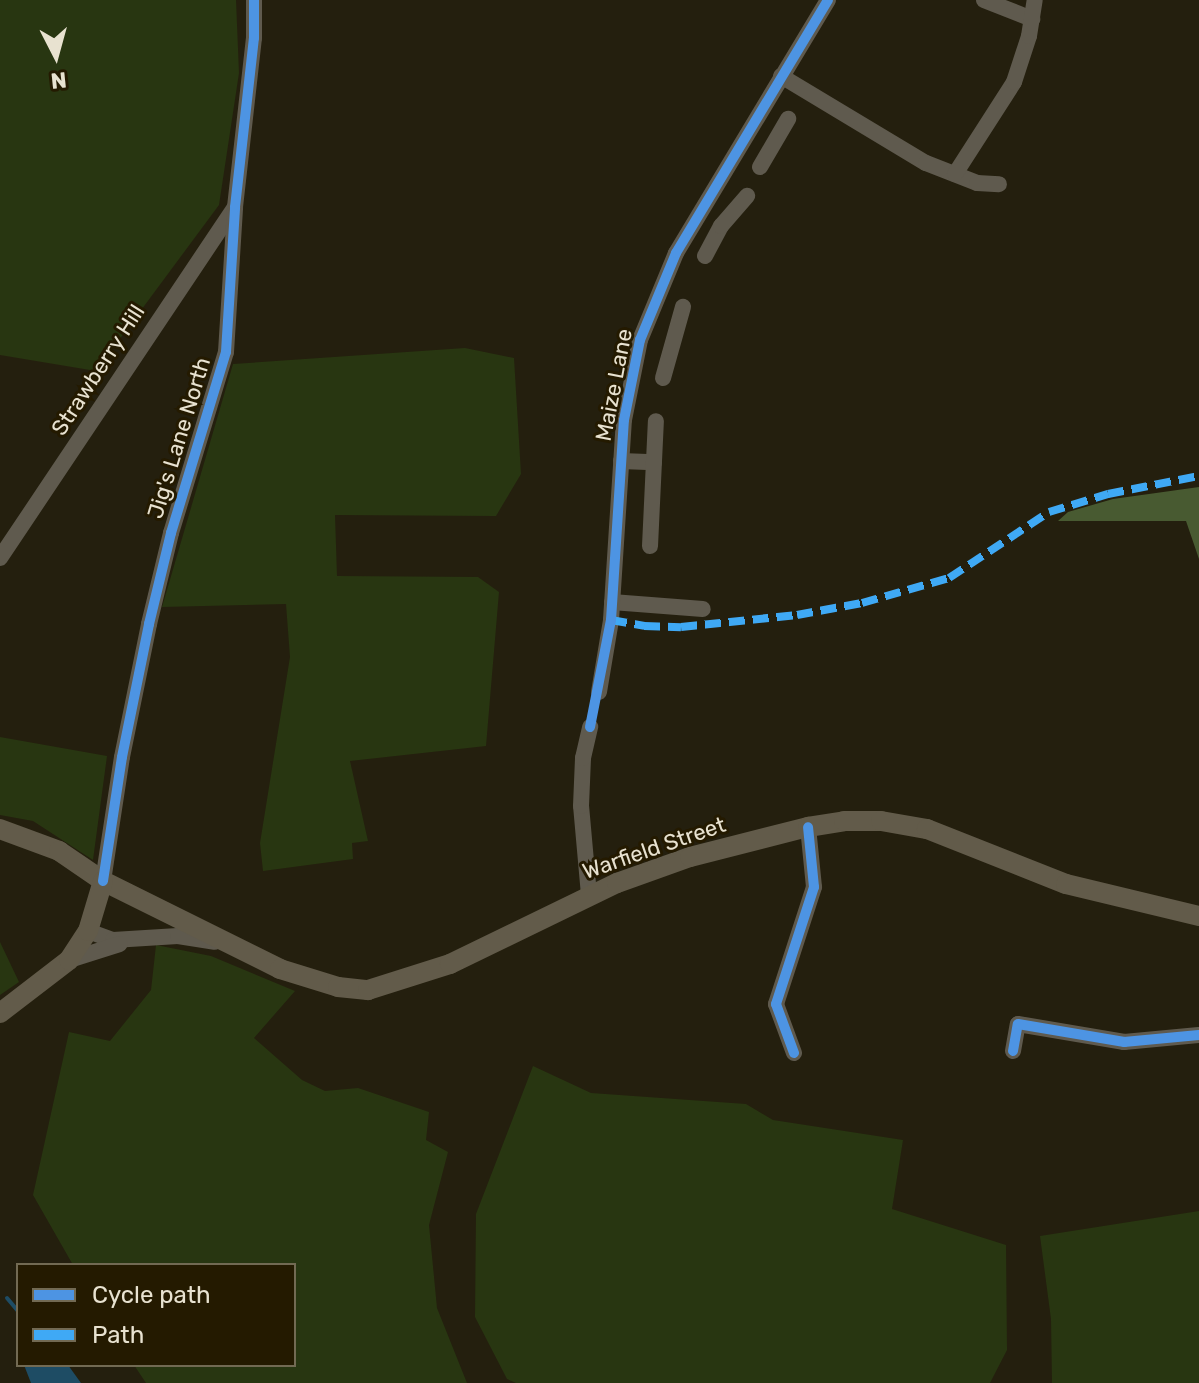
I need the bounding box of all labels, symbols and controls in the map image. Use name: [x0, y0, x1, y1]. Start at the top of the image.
north arrow: [16, 16, 96, 96]
text: N: [49, 66, 68, 95]
street label: Strawberry Hill: [46, 299, 150, 441]
street label: Maize Lane: [590, 327, 638, 443]
street label: Jig's Lane North: [142, 354, 216, 522]
street label: Warfield Street: [579, 811, 729, 885]
legend: [16, 1263, 296, 1367]
text: Cycle path: [92, 1281, 211, 1309]
text: Path: [92, 1321, 144, 1349]

